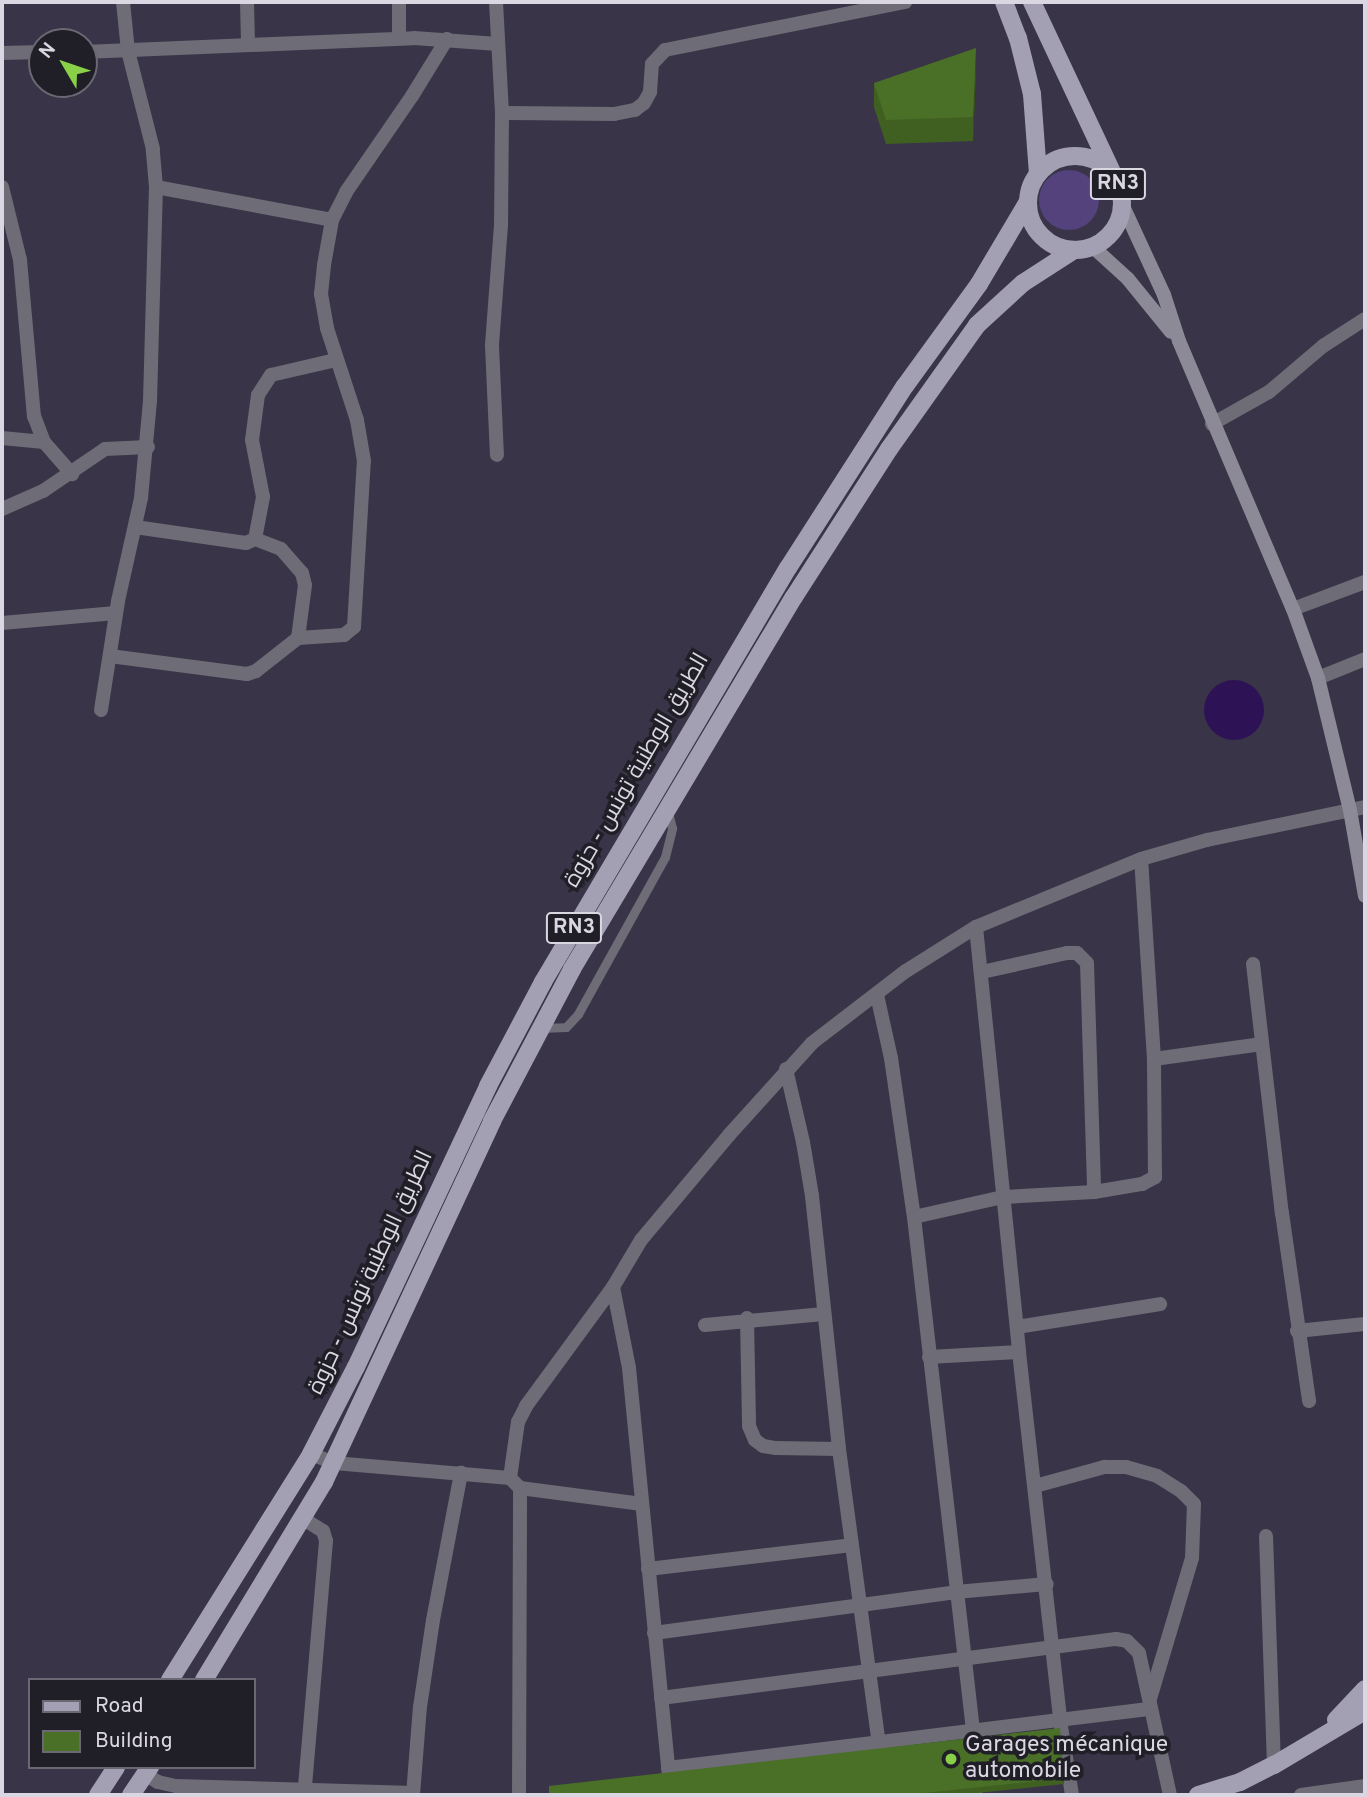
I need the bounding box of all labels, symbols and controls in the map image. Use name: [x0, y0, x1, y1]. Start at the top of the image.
north arrow: [28, 28, 98, 98]
text: N: [35, 38, 62, 64]
road number: RN3: [1088, 166, 1148, 202]
street label: الطريق الوطنية تونس - حزوة: [560, 649, 716, 893]
road number: RN3: [544, 911, 604, 946]
street label: الطريق الوطنية تونس - حزوة: [303, 1147, 441, 1399]
legend: [28, 1678, 256, 1769]
text: Road: [95, 1693, 144, 1720]
text: Building: [95, 1728, 173, 1755]
place label: Garages mécanique automobile: [965, 1732, 1168, 1786]
marker: Garages mécanique automobile: [943, 1751, 959, 1767]

